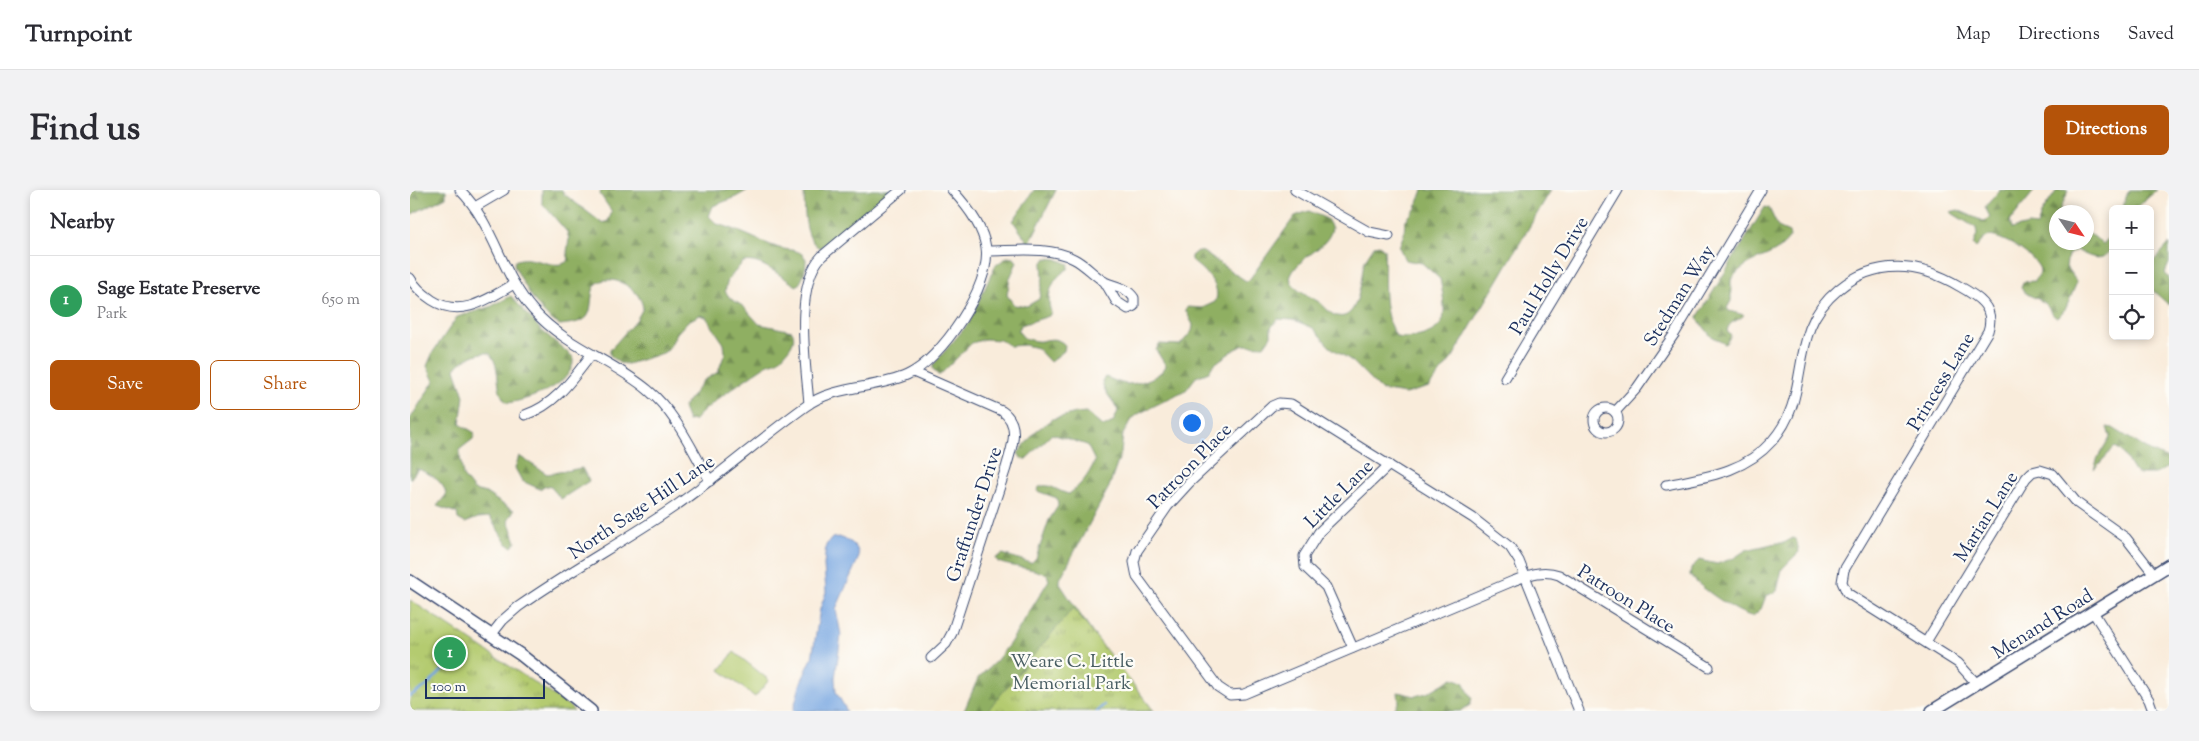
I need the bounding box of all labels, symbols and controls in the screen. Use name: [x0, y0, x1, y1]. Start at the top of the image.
text: Turnpoint: [25, 18, 132, 52]
text: Map: [1956, 22, 1991, 48]
text: Directions: [2019, 22, 2100, 48]
text: Saved: [2128, 22, 2174, 48]
text: Find us: [30, 105, 140, 156]
button: Directions: [2044, 105, 2169, 155]
north arrow: [2049, 205, 2094, 250]
map controls: [2109, 205, 2154, 340]
button: +: [2109, 205, 2154, 250]
text: Nearby: [50, 208, 115, 238]
street label: Paul Holly Drive: [1504, 212, 1596, 341]
street label: Stedman Way: [1638, 240, 1722, 352]
button: −: [2109, 250, 2154, 295]
text: Sage Estate Preserve: [97, 276, 260, 303]
text: 1: [63, 289, 69, 312]
text: 650 m: [321, 289, 360, 312]
button: locate: [2109, 295, 2154, 340]
text: Park: [97, 303, 128, 326]
street label: Princess Lane: [1902, 328, 1982, 437]
button: Save: [50, 360, 200, 410]
button: Share: [210, 360, 360, 410]
your location: [1179, 410, 1205, 436]
street label: Patroon Place: [1143, 417, 1239, 516]
street label: Graffunder Drive: [941, 443, 1010, 586]
street label: North Sage Hill Lane: [564, 449, 721, 567]
street label: Little Lane: [1299, 454, 1380, 535]
street label: Marian Lane: [1948, 467, 2026, 568]
street label: Patroon Place: [1572, 559, 1680, 641]
street label: Menand Road: [1988, 583, 2099, 667]
pin: 1: [434, 634, 466, 672]
park label: Weare C. Little Memorial Park: [1010, 649, 1134, 698]
scale bar: [425, 676, 545, 699]
text: 100 m: [432, 678, 466, 698]

